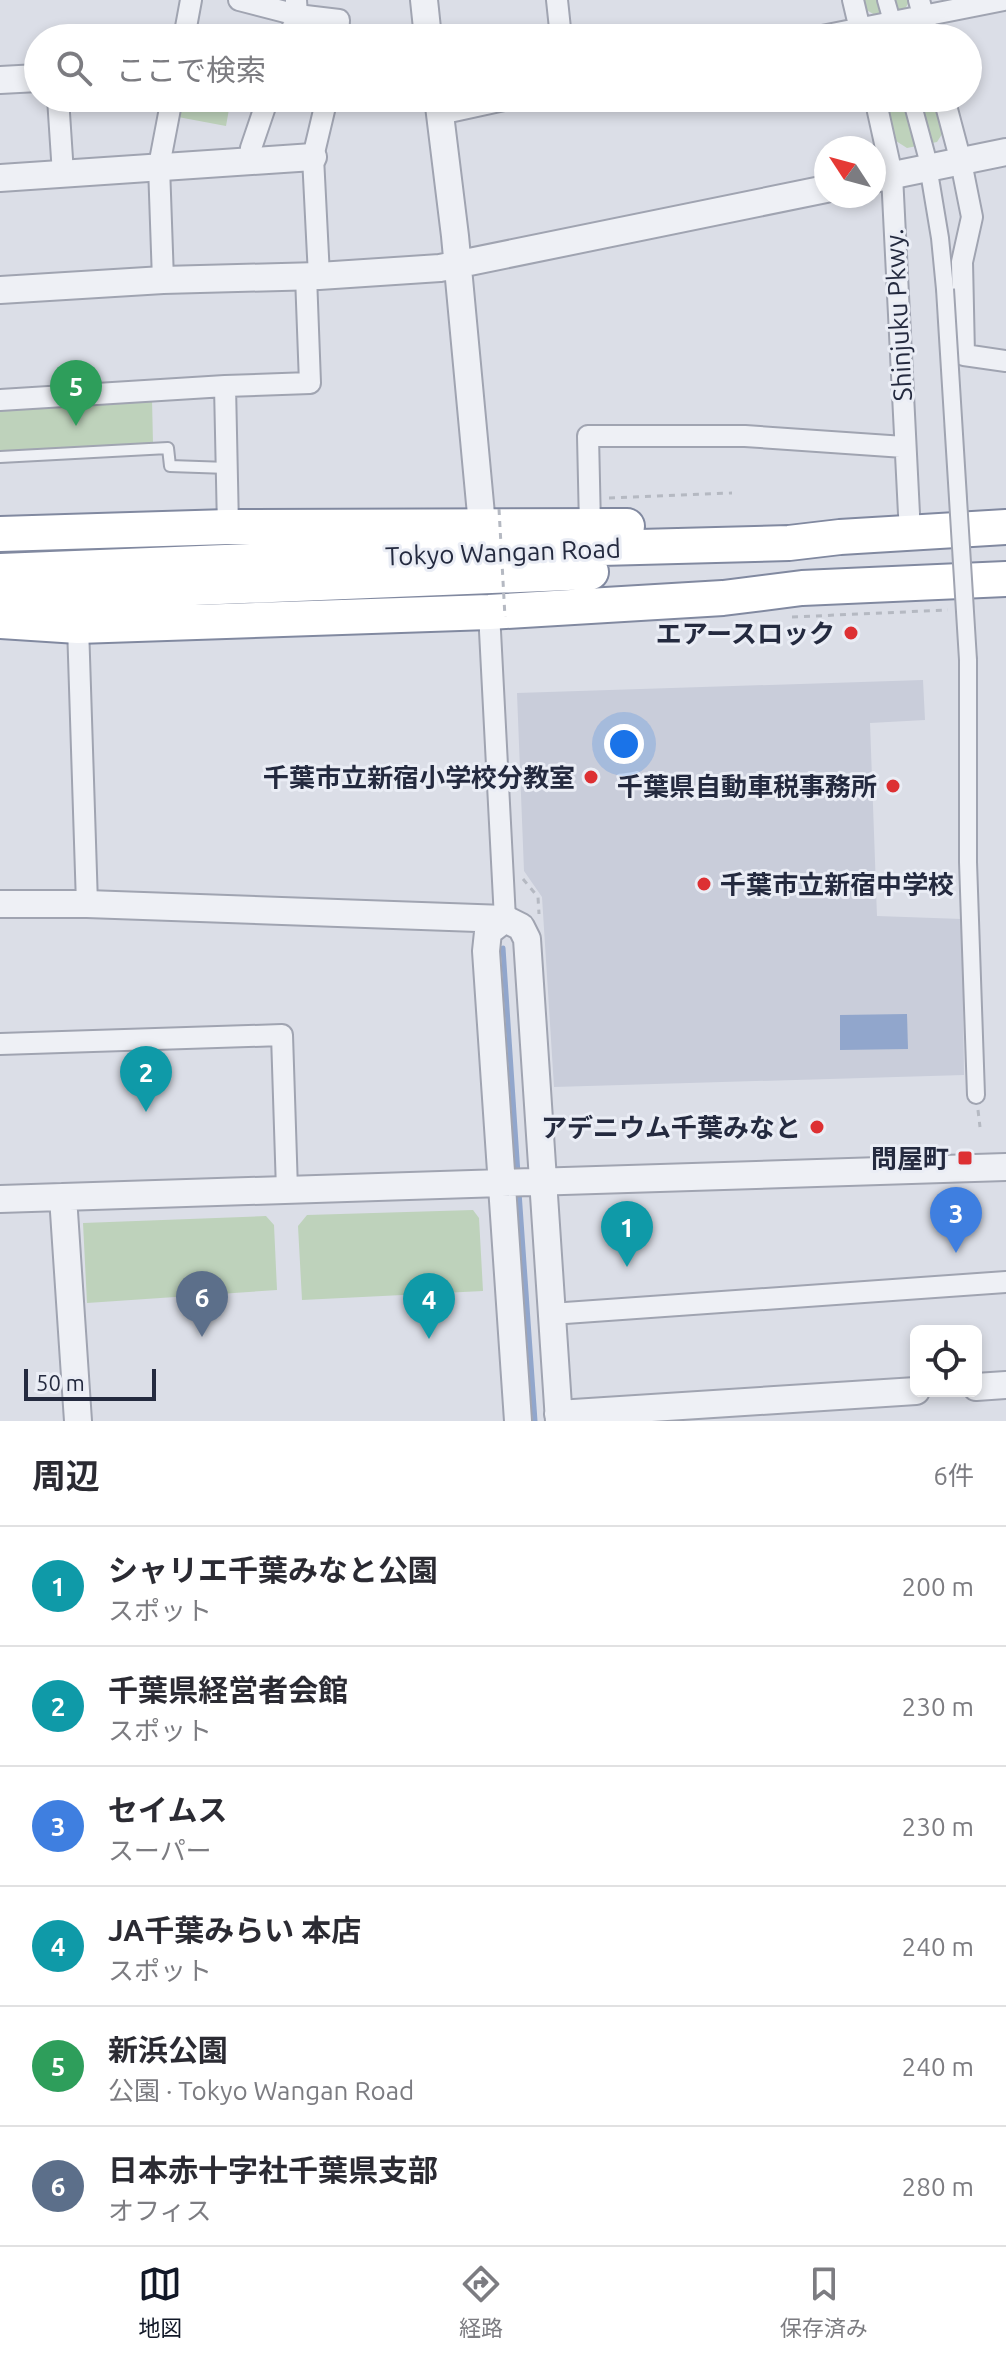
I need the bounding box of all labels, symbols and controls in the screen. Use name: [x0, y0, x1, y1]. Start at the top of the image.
search box: [24, 24, 982, 112]
icon: search: [52, 46, 96, 90]
text: ここで検索: [116, 53, 266, 87]
north arrow: [814, 136, 886, 208]
street label: Shinjuku Pkwy.: [879, 228, 917, 402]
pin: 5: [50, 360, 102, 426]
street label: Tokyo Wangan Road: [385, 533, 621, 571]
place label: エアースロック: [656, 619, 835, 648]
marker: エアースロック: [842, 624, 860, 642]
your location: [604, 724, 644, 764]
place label: 千葉市立新宿小学校分教室: [263, 763, 575, 792]
marker: 千葉市立新宿小学校分教室: [582, 768, 600, 786]
place label: 千葉県自動車税事務所: [617, 772, 877, 801]
marker: 千葉県自動車税事務所: [884, 777, 902, 795]
place label: 千葉市立新宿中学校: [720, 870, 954, 899]
marker: 千葉市立新宿中学校: [695, 875, 713, 893]
pin: 2: [120, 1046, 172, 1112]
place label: アデニウム千葉みなと: [541, 1113, 801, 1142]
marker: アデニウム千葉みなと: [808, 1118, 826, 1136]
place label: 問屋町: [871, 1144, 949, 1173]
marker: 問屋町: [956, 1149, 974, 1167]
pin: 3: [930, 1187, 982, 1253]
pin: 1: [601, 1201, 653, 1267]
pin: 6: [176, 1271, 228, 1337]
pin: 4: [403, 1273, 455, 1339]
map controls: [910, 1325, 982, 1397]
button: locate: [910, 1325, 982, 1397]
scale bar: [24, 1365, 156, 1401]
text: 50 m: [36, 1370, 85, 1395]
text: 周辺: [32, 1456, 100, 1494]
text: 6件: [933, 1461, 974, 1490]
text: シャリエ千葉みなと公園: [108, 1553, 438, 1587]
text: 1: [51, 1572, 65, 1601]
text: 200 m: [902, 1572, 974, 1601]
text: スポット: [108, 1596, 212, 1625]
text: 千葉県経営者会館: [108, 1673, 348, 1707]
text: 2: [51, 1692, 65, 1721]
text: 230 m: [902, 1692, 974, 1721]
text: スポット: [108, 1716, 212, 1745]
text: セイムス: [108, 1793, 227, 1827]
text: 3: [51, 1812, 65, 1841]
text: 230 m: [902, 1812, 974, 1841]
text: スーパー: [108, 1836, 212, 1865]
text: JA千葉みらい 本店: [108, 1913, 361, 1947]
text: 4: [51, 1932, 65, 1961]
text: 240 m: [902, 1932, 974, 1961]
text: スポット: [108, 1956, 212, 1985]
text: 新浜公園: [108, 2033, 228, 2067]
text: 5: [51, 2052, 65, 2081]
text: 240 m: [902, 2052, 974, 2081]
text: 公園 · Tokyo Wangan Road: [108, 2076, 414, 2105]
text: 日本赤十字社千葉県支部: [108, 2153, 438, 2187]
text: 6: [51, 2172, 65, 2201]
text: 280 m: [902, 2172, 974, 2201]
text: オフィス: [108, 2196, 211, 2225]
tab: 地図: [138, 2262, 182, 2342]
tab: 経路: [459, 2262, 503, 2342]
tab: 保存済み: [780, 2262, 868, 2342]

